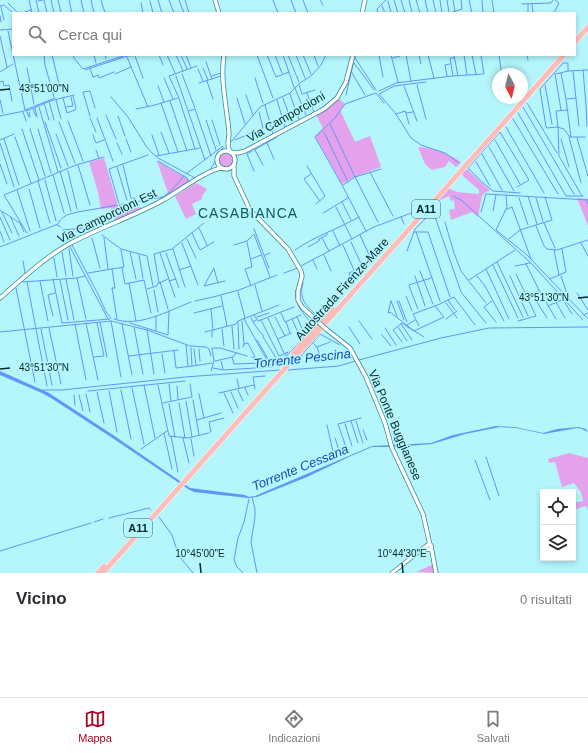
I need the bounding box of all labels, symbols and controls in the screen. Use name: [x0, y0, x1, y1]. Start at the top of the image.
search box: [12, 12, 576, 56]
icon: search: [26, 23, 48, 45]
text: Cerca qui: [58, 26, 122, 43]
north arrow: [492, 68, 528, 104]
text: 43°51'00"N: [19, 83, 69, 94]
street label: Via Camporcioni: [244, 89, 328, 145]
street label: Via Camporcioni Est: [55, 186, 159, 246]
road number: A11: [412, 200, 440, 218]
district label: CASABIANCA: [198, 205, 298, 221]
street label: Autostrada Firenze-Mare: [292, 235, 392, 343]
text: 43°51'30"N: [519, 292, 569, 303]
water label: Torrente Pescina: [253, 346, 351, 371]
text: 43°51'30"N: [19, 362, 69, 373]
street label: Via Ponte Buggianese: [365, 368, 425, 483]
water label: Torrente Cessana: [250, 441, 351, 494]
map controls: [540, 489, 576, 561]
button: locate: [540, 489, 576, 525]
road number: A11: [124, 519, 152, 537]
button: layers: [540, 525, 576, 561]
text: 10°45'00"E: [175, 548, 225, 559]
text: 10°44'30"E: [377, 548, 427, 559]
text: Vicino: [16, 589, 67, 608]
text: 0 risultati: [520, 592, 572, 607]
tab: Mappa: [78, 708, 112, 744]
tab: Indicazioni: [268, 708, 320, 744]
tab: Salvati: [477, 708, 510, 744]

